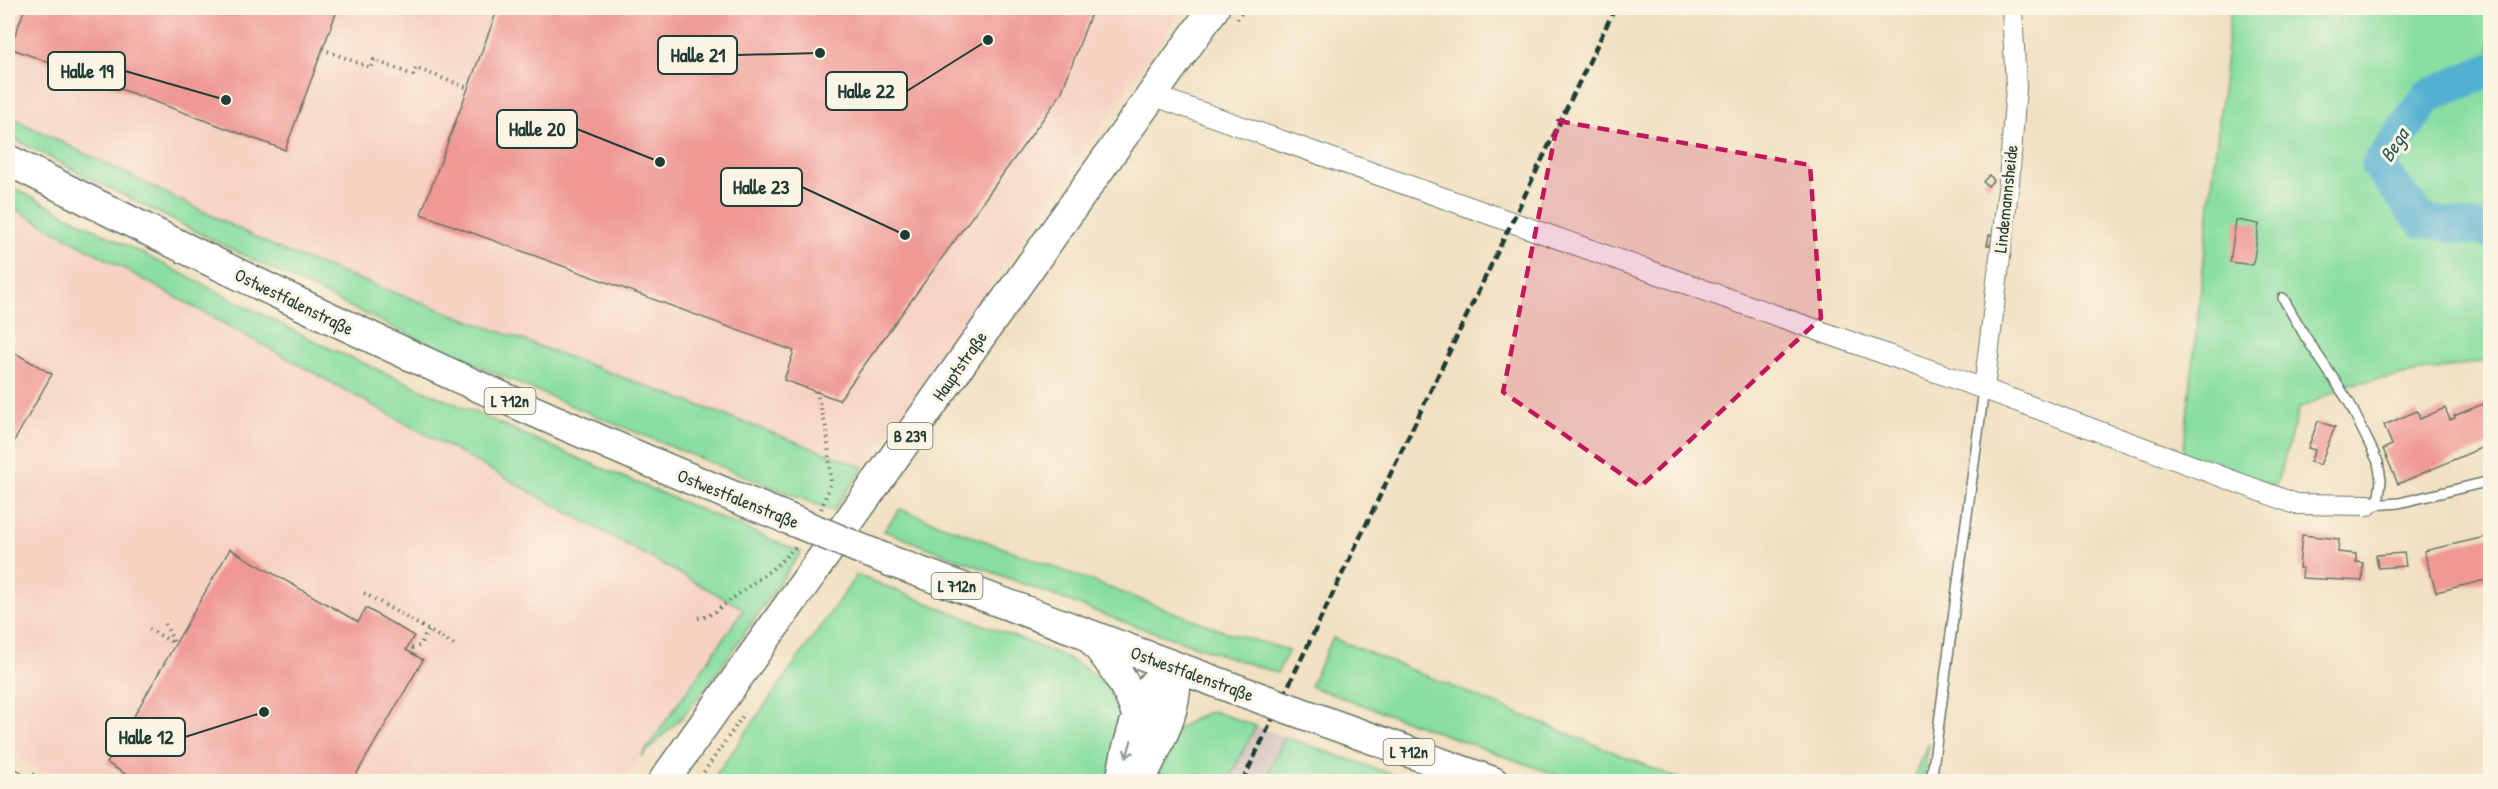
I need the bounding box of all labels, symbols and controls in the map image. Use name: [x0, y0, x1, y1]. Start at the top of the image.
callout: Halle 21: [658, 36, 737, 74]
text: Halle 21: [671, 41, 726, 68]
callout: Halle 19: [48, 52, 125, 90]
text: Halle 19: [61, 57, 114, 84]
callout: Halle 22: [826, 72, 907, 110]
text: Halle 22: [837, 77, 895, 104]
callout: Halle 20: [497, 110, 577, 148]
text: Halle 20: [509, 115, 565, 142]
water label: Bega: [2373, 121, 2416, 167]
street label: Lindemannsheide: [1987, 144, 2024, 254]
callout: Halle 23: [721, 168, 802, 206]
text: Halle 23: [733, 173, 789, 200]
street label: Ostwestfalenstraße: [231, 262, 358, 341]
street label: Hauptstraße: [926, 326, 993, 406]
road number: L 712n: [484, 388, 536, 414]
road number: B 239: [888, 423, 932, 449]
street label: Ostwestfalenstraße: [674, 463, 803, 534]
road number: L 712n: [932, 573, 982, 599]
street label: Ostwestfalenstraße: [1127, 640, 1257, 707]
callout: Halle 12: [106, 718, 185, 756]
text: Halle 12: [119, 723, 174, 750]
one-way arrow: [1123, 739, 1134, 758]
road number: L 712n: [1384, 739, 1434, 765]

